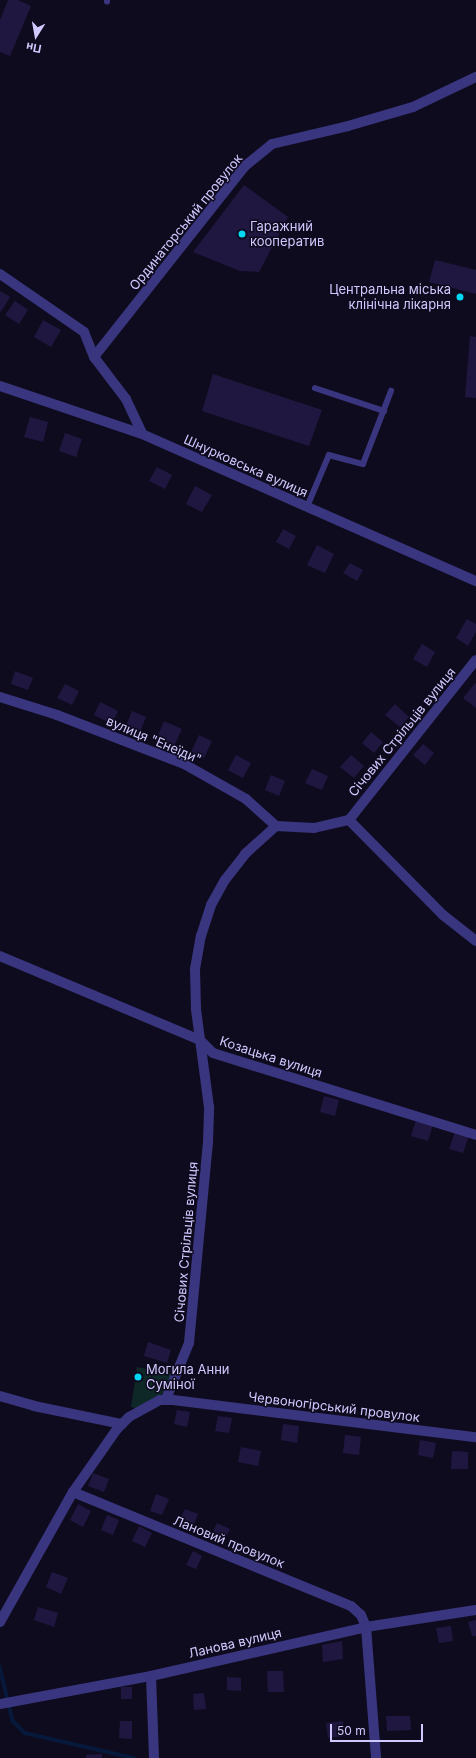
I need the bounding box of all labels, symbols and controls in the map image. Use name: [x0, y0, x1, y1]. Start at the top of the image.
north arrow: [16, 16, 56, 56]
text: Пн: [25, 39, 42, 56]
street label: Ординаторський провулок: [126, 151, 246, 293]
place label: Гаражний кооператив: [250, 219, 324, 250]
marker: Гаражний кооператив: [237, 229, 247, 239]
place label: Центральна міська клінічна лікарня: [329, 282, 451, 313]
marker: Центральна міська клінічна лікарня: [454, 291, 466, 303]
street label: Шнурковська вулиця: [182, 432, 310, 500]
street label: Січових Стрільців вулиця: [345, 664, 459, 800]
street label: вулиця "Енеїди": [104, 713, 204, 767]
street label: Козацька вулиця: [218, 1033, 324, 1081]
street label: Січових Стрільців вулиця: [171, 1161, 201, 1323]
place label: Могила Анни Суміної: [146, 1362, 230, 1393]
marker: Могила Анни Суміної: [133, 1372, 143, 1382]
street label: Червоногірський провулок: [247, 1389, 421, 1425]
street label: Лановий провулок: [171, 1513, 287, 1571]
street label: Ланова вулиця: [187, 1625, 283, 1661]
scale bar: [332, 1716, 425, 1742]
text: 50 m: [337, 1723, 366, 1738]

